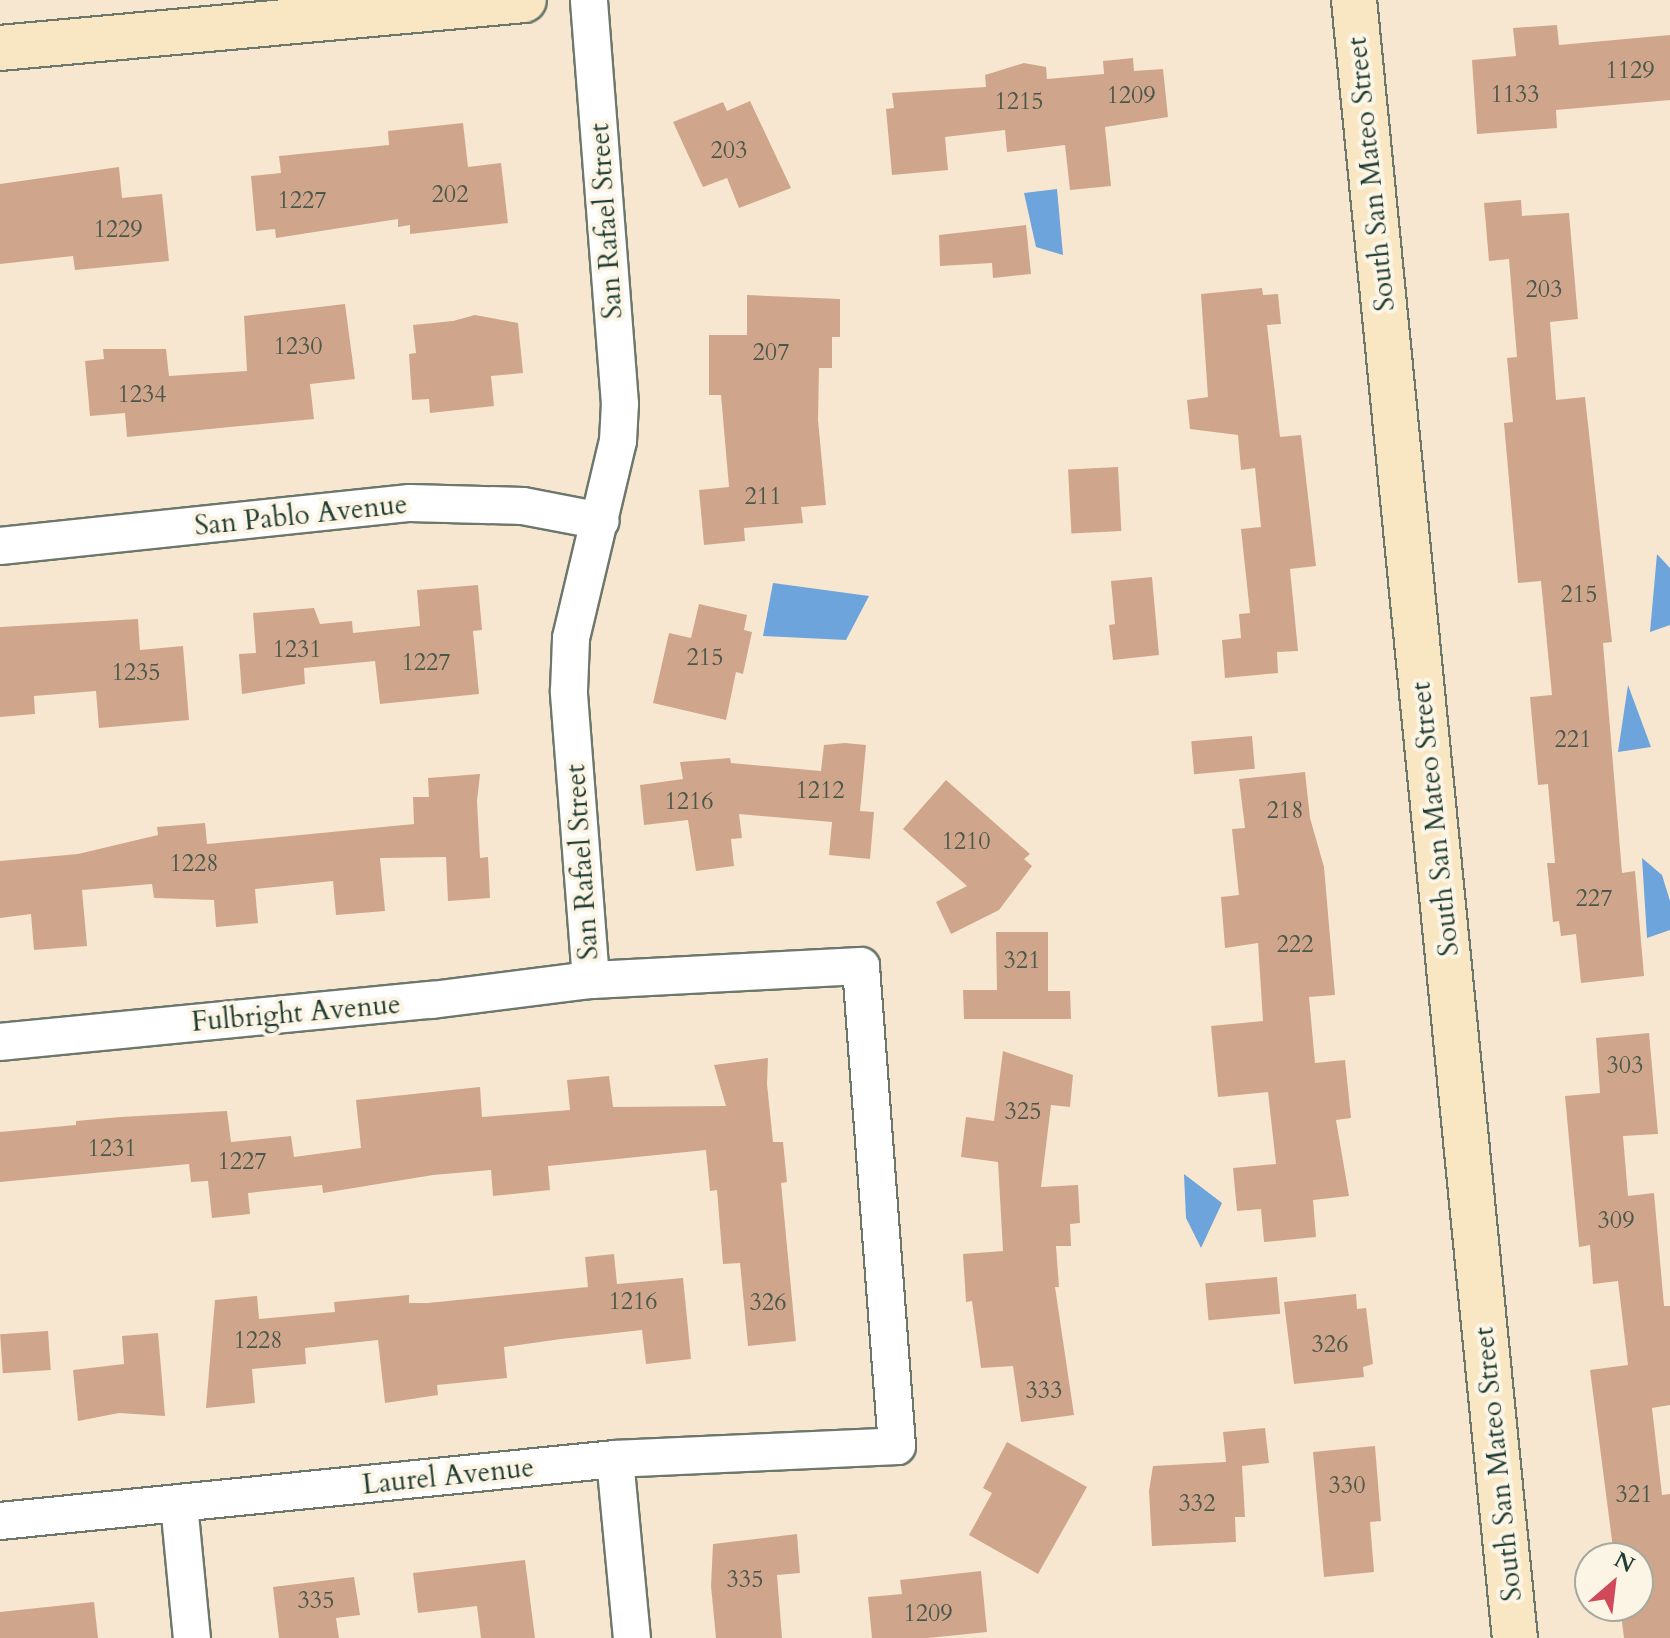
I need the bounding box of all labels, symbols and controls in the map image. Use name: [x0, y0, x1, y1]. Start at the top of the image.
street label: South San Mateo Street: [1340, 35, 1402, 313]
house number: 1129: [1605, 57, 1655, 85]
house number: 1133: [1490, 81, 1540, 109]
house number: 1209: [1106, 82, 1156, 110]
house number: 1215: [994, 88, 1044, 116]
street label: San Rafael Street: [582, 122, 630, 320]
house number: 203: [711, 137, 747, 165]
house number: 202: [432, 181, 468, 209]
house number: 1227: [277, 187, 327, 215]
house number: 1229: [93, 216, 143, 244]
house number: 203: [1526, 276, 1562, 304]
house number: 1230: [273, 333, 323, 361]
house number: 207: [753, 339, 789, 367]
house number: 1234: [117, 381, 167, 409]
house number: 211: [745, 483, 781, 511]
street label: San Pablo Avenue: [193, 487, 409, 543]
house number: 215: [1561, 581, 1597, 609]
house number: 1231: [272, 636, 322, 664]
house number: 215: [687, 644, 723, 672]
house number: 1227: [401, 649, 451, 677]
house number: 1235: [111, 659, 161, 687]
street label: South San Mateo Street: [1404, 680, 1466, 958]
house number: 221: [1555, 726, 1591, 754]
street label: San Rafael Street: [558, 763, 606, 961]
house number: 1212: [795, 777, 845, 805]
house number: 1216: [664, 788, 714, 816]
house number: 218: [1267, 797, 1303, 825]
house number: 1210: [941, 828, 991, 856]
house number: 1228: [169, 850, 219, 878]
house number: 227: [1576, 885, 1612, 913]
house number: 222: [1277, 931, 1313, 959]
house number: 321: [1004, 947, 1040, 975]
street label: Fulbright Avenue: [190, 987, 402, 1039]
house number: 303: [1607, 1052, 1643, 1080]
house number: 325: [1005, 1098, 1041, 1126]
house number: 1231: [87, 1135, 137, 1163]
house number: 1227: [217, 1148, 267, 1176]
house number: 309: [1598, 1207, 1634, 1235]
house number: 1216: [608, 1288, 658, 1316]
house number: 326: [750, 1289, 786, 1317]
street label: South San Mateo Street: [1467, 1325, 1529, 1603]
house number: 1228: [233, 1327, 283, 1355]
house number: 326: [1312, 1331, 1348, 1359]
house number: 333: [1026, 1377, 1062, 1405]
street label: Laurel Avenue: [360, 1450, 536, 1502]
house number: 330: [1329, 1472, 1365, 1500]
house number: 321: [1616, 1481, 1652, 1509]
house number: 332: [1179, 1490, 1215, 1518]
north arrow: [1574, 1542, 1654, 1622]
text: N: [1609, 1545, 1640, 1580]
house number: 335: [727, 1566, 763, 1594]
house number: 335: [298, 1587, 334, 1615]
house number: 1209: [903, 1600, 953, 1628]

